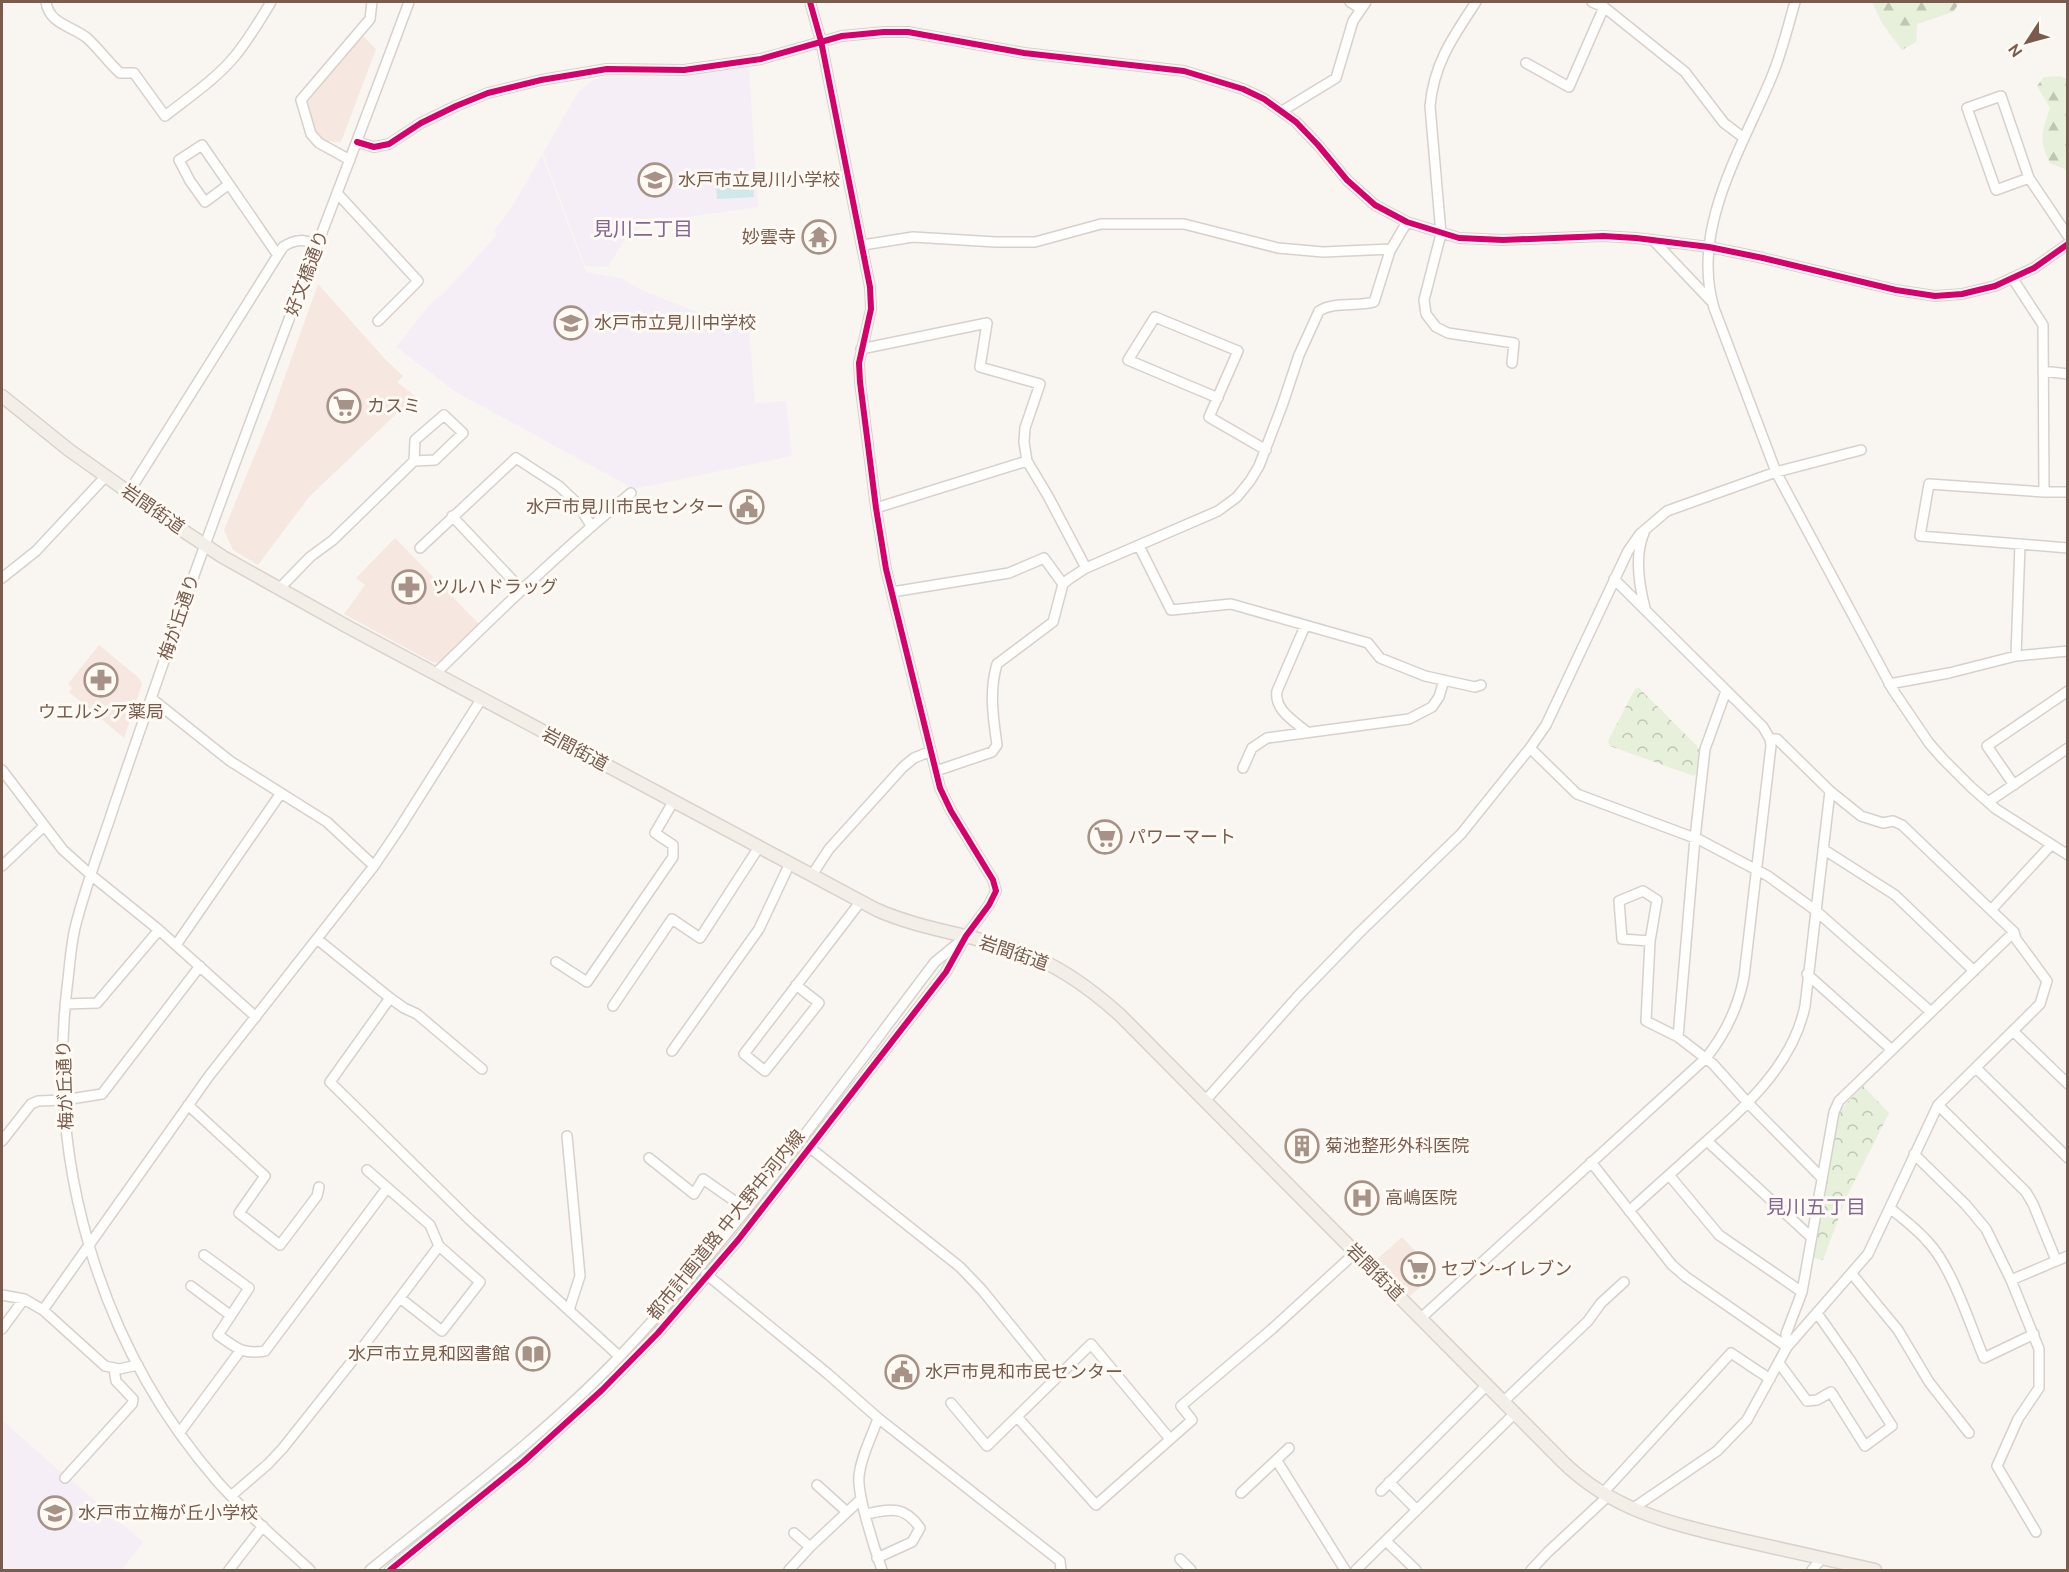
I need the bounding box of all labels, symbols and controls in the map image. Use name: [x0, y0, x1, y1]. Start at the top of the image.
north arrow: [1997, 12, 2057, 72]
text: N: [2004, 41, 2026, 61]
school or university icon: 水戸市立見川小学校: [637, 162, 673, 198]
place label: 水戸市立見川小学校: [678, 169, 840, 189]
district label: 見川二丁目: [593, 217, 693, 240]
temple icon: 妙雲寺: [801, 219, 837, 255]
place label: 妙雲寺: [742, 226, 796, 246]
street label: 好文橋通り: [281, 227, 332, 318]
school or university icon: 水戸市立見川中学校: [553, 305, 589, 341]
place label: 水戸市立見川中学校: [594, 312, 756, 332]
supermarket icon: カスミ: [326, 388, 362, 424]
place label: カスミ: [367, 395, 421, 415]
street label: 岩間街道: [118, 479, 189, 537]
public building icon: 水戸市見川市民センター: [729, 489, 765, 525]
place label: 水戸市見川市民センター: [526, 496, 724, 516]
pharmacy icon: ツルハドラッグ: [391, 569, 427, 605]
street label: 梅が丘通り: [154, 571, 202, 662]
place label: ツルハドラッグ: [432, 576, 558, 596]
pharmacy icon: ウエルシア薬局: [83, 662, 119, 698]
place label: ウエルシア薬局: [38, 701, 164, 721]
street label: 岩間街道: [539, 722, 612, 774]
supermarket icon: パワーマート: [1087, 819, 1123, 855]
place label: パワーマート: [1128, 826, 1236, 846]
street label: 岩間街道: [977, 931, 1052, 973]
street label: 梅が丘通り: [52, 1040, 76, 1130]
street label: 都市計画道路 中大野中河内線: [643, 1126, 808, 1323]
building icon: 菊池整形外科医院: [1284, 1128, 1320, 1164]
place label: 菊池整形外科医院: [1325, 1135, 1469, 1155]
hospital icon: 高嶋医院: [1344, 1180, 1380, 1216]
place label: 高嶋医院: [1385, 1187, 1457, 1207]
district label: 見川五丁目: [1766, 1195, 1866, 1218]
street label: 岩間街道: [1343, 1239, 1408, 1304]
supermarket icon: セブン-イレブン: [1400, 1251, 1436, 1287]
place label: セブン-イレブン: [1441, 1258, 1572, 1278]
library icon: 水戸市立見和図書館: [515, 1336, 551, 1372]
place label: 水戸市立見和図書館: [348, 1343, 510, 1363]
public building icon: 水戸市見和市民センター: [884, 1354, 920, 1390]
place label: 水戸市見和市民センター: [925, 1361, 1123, 1381]
school or university icon: 水戸市立梅が丘小学校: [37, 1495, 73, 1531]
place label: 水戸市立梅が丘小学校: [78, 1502, 258, 1522]

